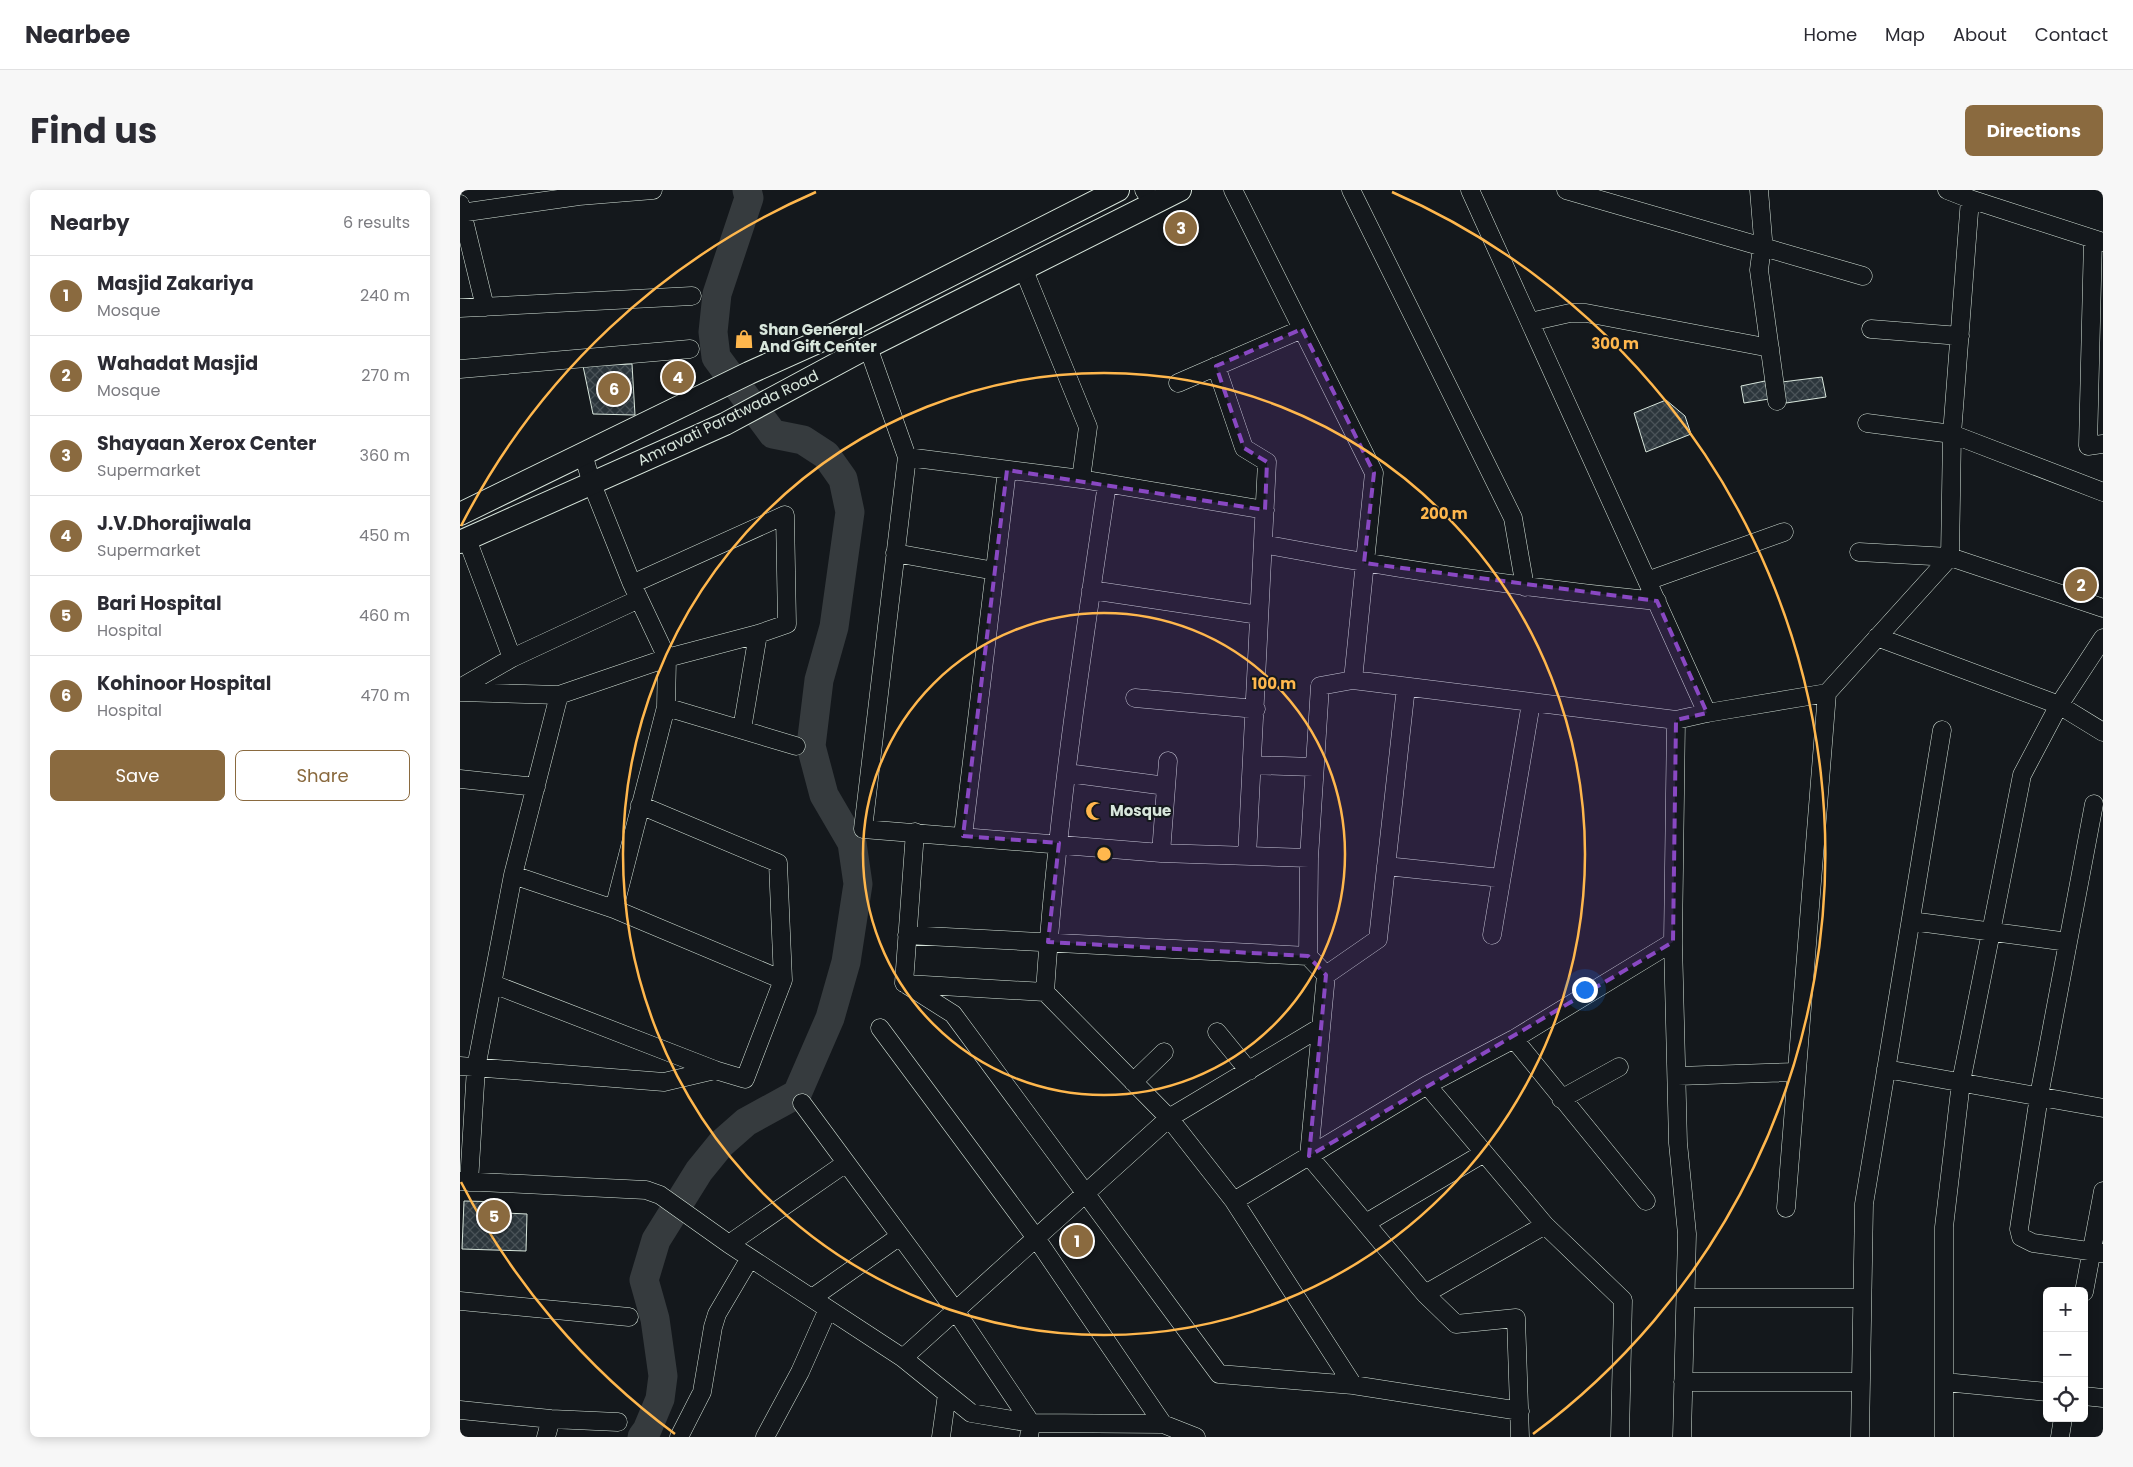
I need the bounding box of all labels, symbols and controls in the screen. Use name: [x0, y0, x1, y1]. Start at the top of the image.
text: Nearbee: [25, 18, 130, 51]
text: Home: [1803, 22, 1857, 47]
text: Map: [1885, 22, 1925, 47]
text: About: [1953, 22, 2007, 47]
text: Contact: [2035, 22, 2108, 47]
button: Directions: [1965, 105, 2103, 156]
text: Find us: [30, 106, 157, 155]
text: Nearby: [50, 208, 130, 237]
pin: 3: [1165, 209, 1197, 247]
text: 6 results: [343, 211, 410, 234]
text: Masjid Zakariya: [97, 270, 254, 297]
text: 1: [63, 284, 69, 307]
text: 240 m: [360, 284, 410, 307]
text: Mosque: [97, 299, 160, 322]
place label: Shan General And Gift Center: [759, 319, 877, 357]
shop icon: Shan General And Gift Center: [733, 328, 755, 350]
text: 300 m: [1591, 333, 1639, 354]
text: Wahadat Masjid: [97, 350, 258, 377]
pin: 4: [662, 358, 694, 396]
text: 2: [61, 364, 71, 387]
text: 270 m: [361, 364, 410, 387]
street label: Amravati Paratwada Road: [634, 365, 822, 471]
pin: 6: [598, 370, 630, 408]
text: Mosque: [97, 379, 160, 402]
text: Shayaan Xerox Center: [97, 430, 316, 457]
text: 3: [61, 444, 71, 467]
text: 360 m: [360, 444, 410, 467]
text: Supermarket: [97, 459, 201, 482]
text: 200 m: [1420, 503, 1468, 524]
text: J.V.Dhorajiwala: [97, 510, 251, 537]
text: 4: [61, 524, 71, 547]
text: 450 m: [359, 524, 410, 547]
text: Supermarket: [97, 539, 201, 562]
pin: 2: [2065, 566, 2097, 604]
text: Bari Hospital: [97, 590, 222, 617]
text: 5: [61, 604, 71, 627]
text: 460 m: [359, 604, 410, 627]
text: Hospital: [97, 619, 162, 642]
text: Kohinoor Hospital: [97, 670, 271, 697]
text: 100 m: [1252, 673, 1296, 694]
text: 6: [61, 684, 71, 707]
text: 470 m: [360, 684, 410, 707]
text: Hospital: [97, 699, 162, 722]
button: Save: [50, 750, 225, 801]
button: Share: [235, 750, 410, 801]
mosque icon: Mosque: [1084, 800, 1106, 822]
place label: Mosque: [1110, 800, 1171, 821]
centre of rings: [1095, 845, 1113, 863]
your location: [1572, 977, 1598, 1003]
pin: 5: [478, 1197, 510, 1235]
pin: 1: [1061, 1222, 1093, 1260]
map controls: [2043, 1287, 2088, 1422]
button: +: [2043, 1287, 2088, 1332]
button: −: [2043, 1332, 2088, 1377]
button: locate: [2043, 1377, 2088, 1422]

